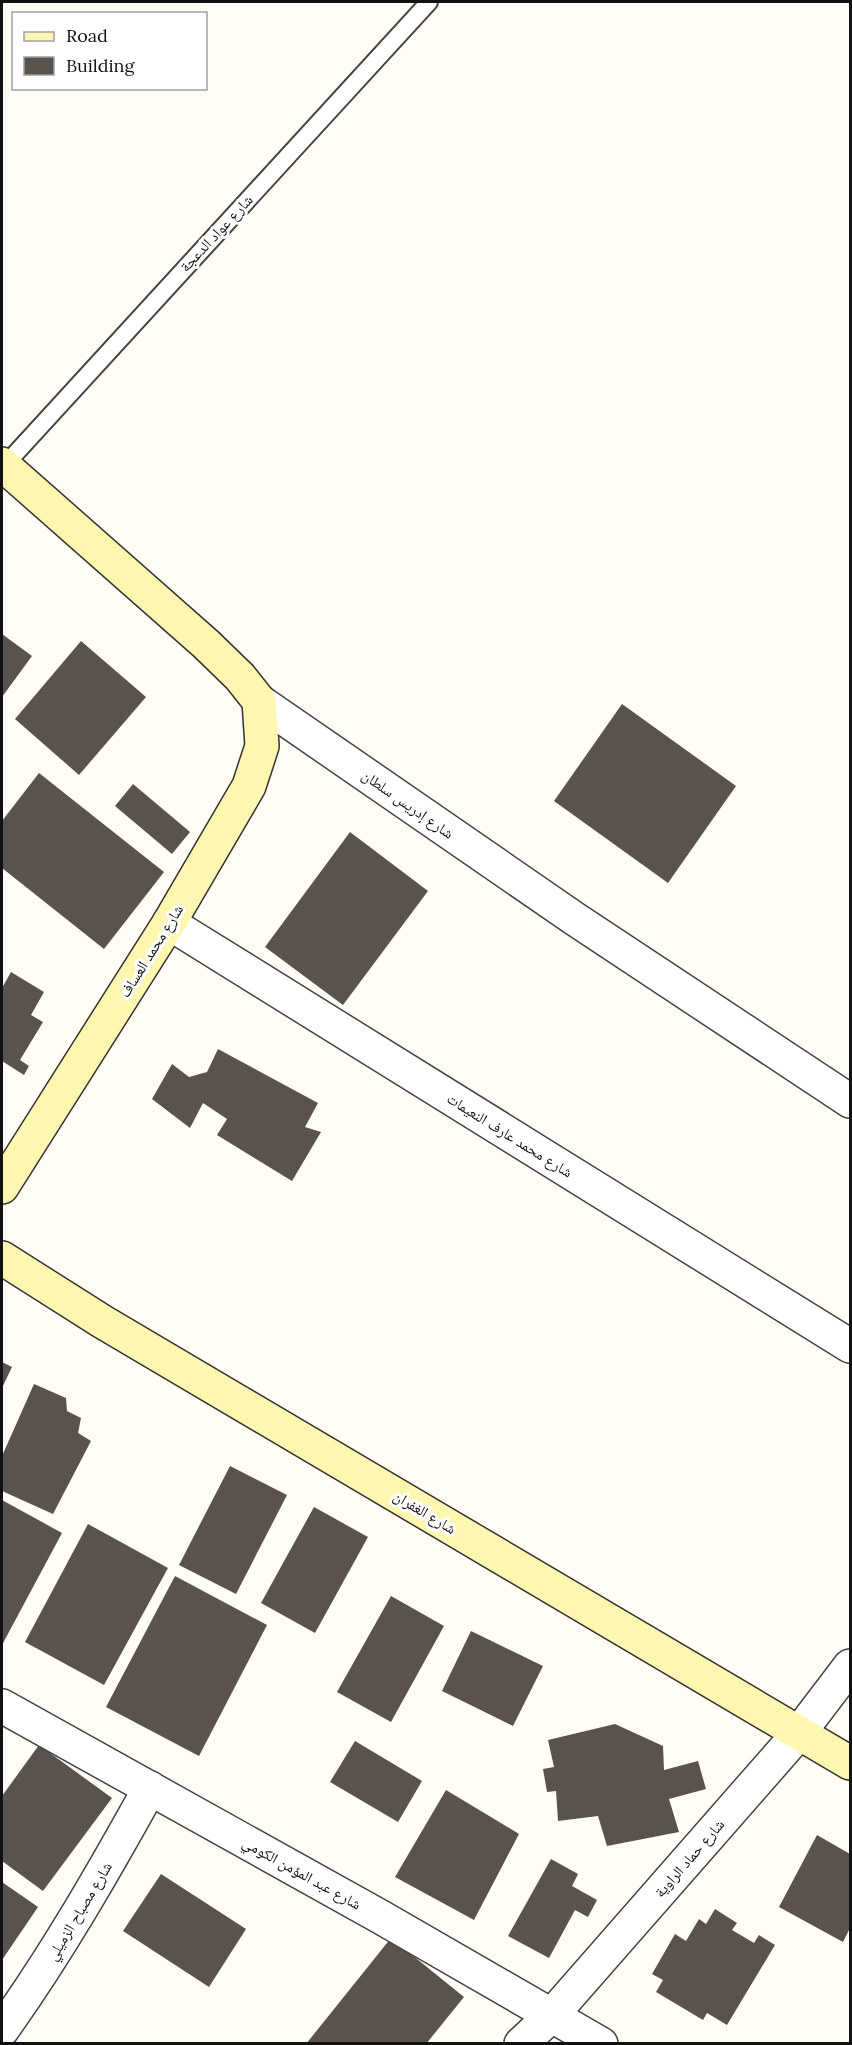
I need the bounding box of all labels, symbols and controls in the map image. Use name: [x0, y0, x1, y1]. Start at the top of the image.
legend: [12, 12, 207, 90]
text: Road: [66, 24, 108, 47]
text: Building: [66, 54, 136, 77]
street label: شارع عواد الدعجة: [175, 190, 258, 276]
street label: شارع إدريس سلطان: [358, 765, 458, 844]
street label: شارع محمد العساف: [115, 901, 188, 1001]
street label: شارع محمد عارف النعيمات: [443, 1089, 576, 1182]
street label: شارع الغفران: [390, 1486, 460, 1539]
street label: شارع حماد الراوية: [650, 1815, 729, 1902]
street label: شارع عبد المؤمن الكومي: [238, 1833, 365, 1916]
street label: شارع مصباح الزميلي: [42, 1858, 118, 1965]

